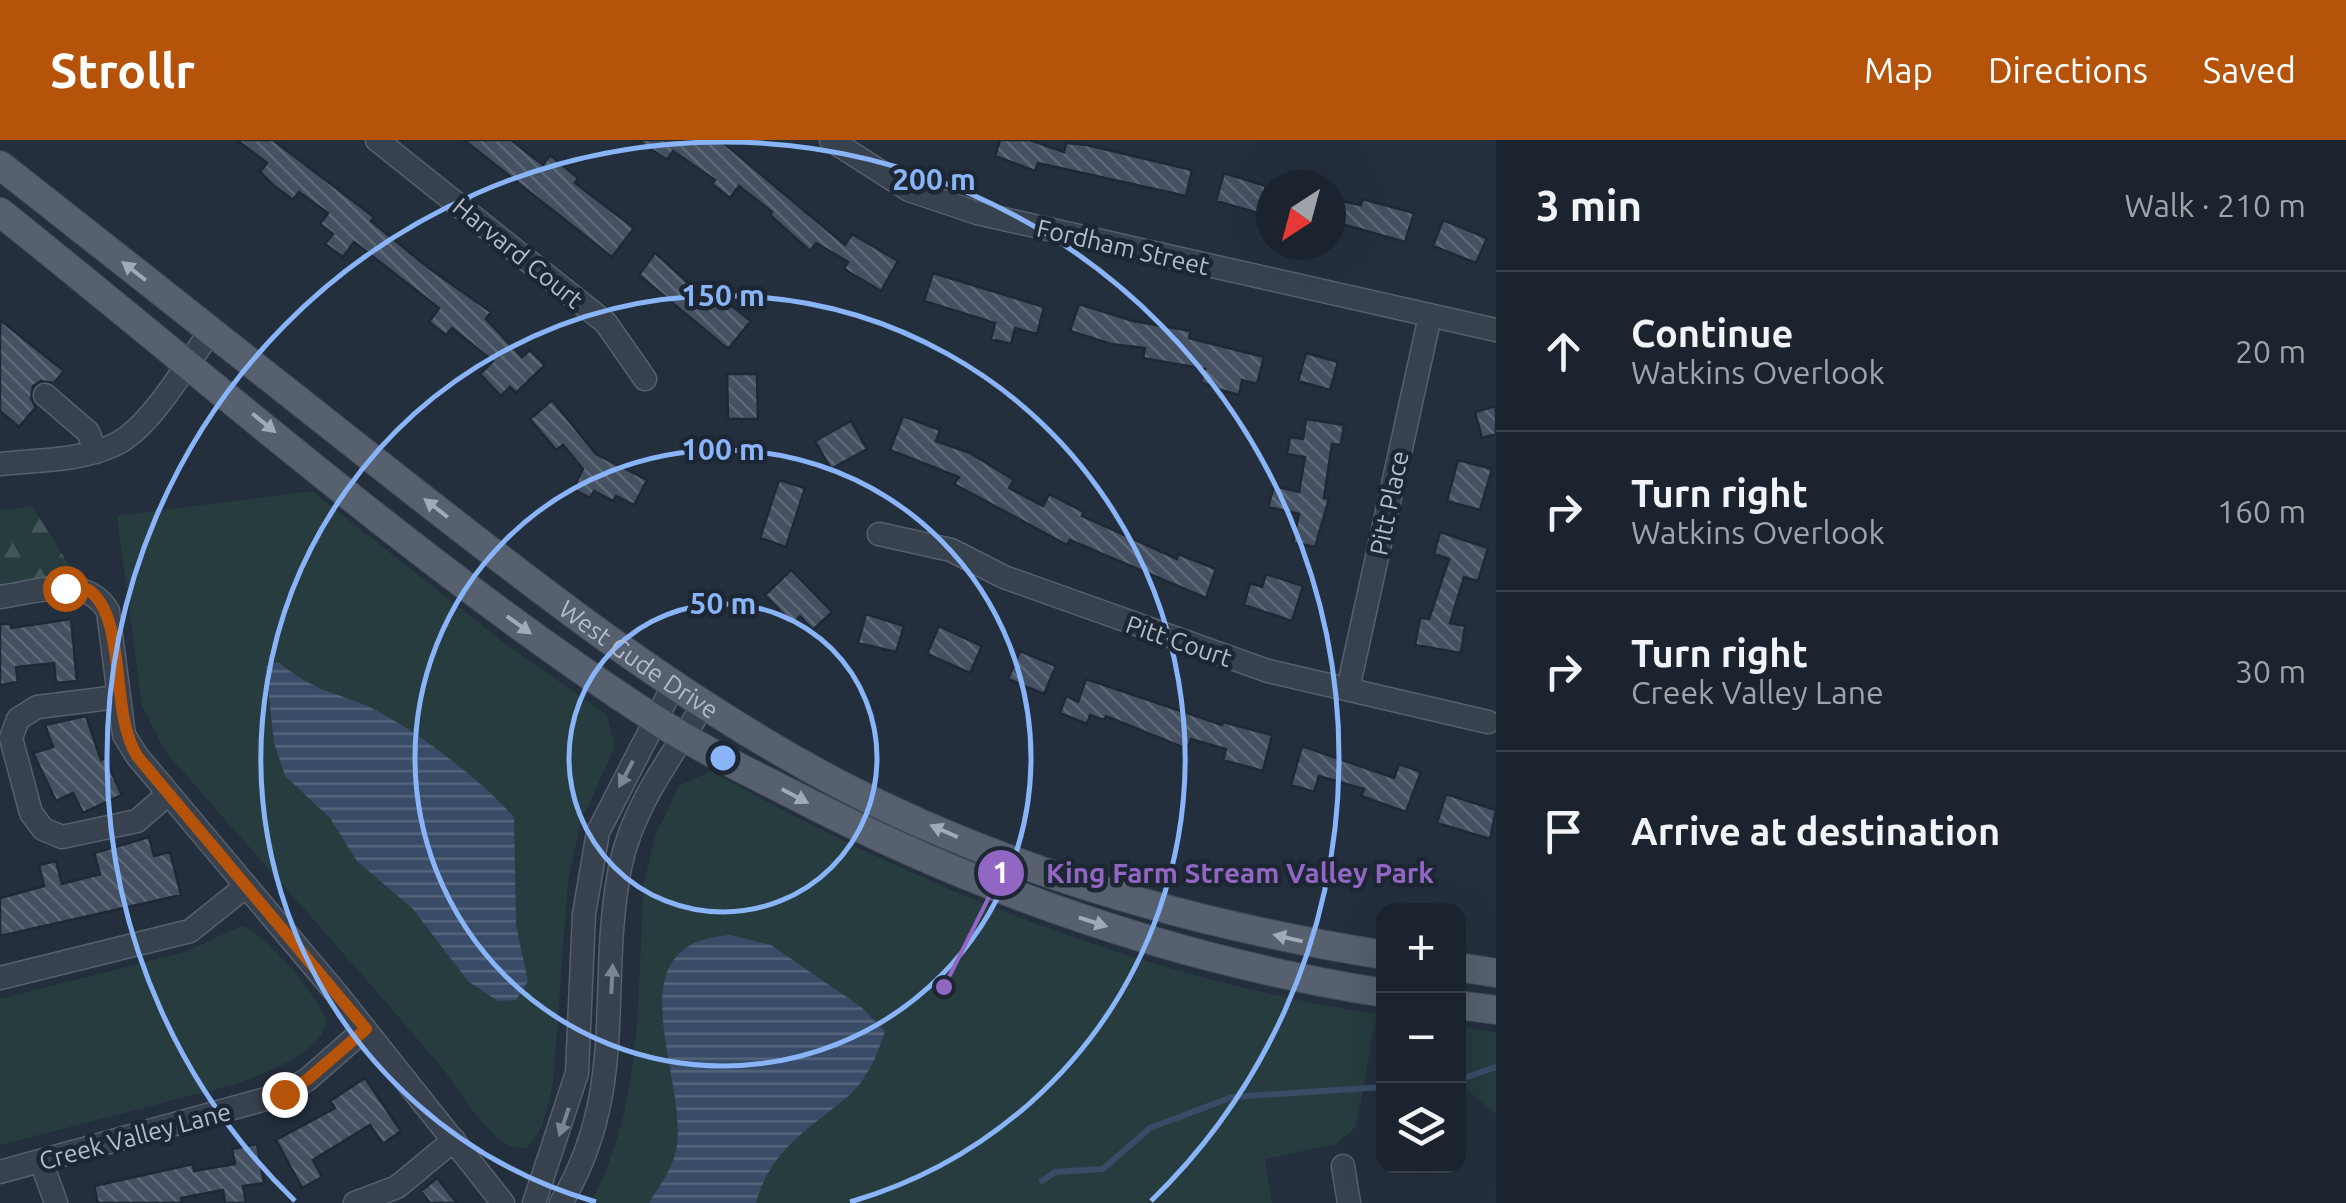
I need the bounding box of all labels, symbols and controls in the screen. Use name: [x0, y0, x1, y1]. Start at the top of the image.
text: Strollr: [50, 43, 195, 97]
text: Map: [1864, 50, 1933, 90]
text: Directions: [1988, 50, 2148, 90]
text: Saved: [2203, 50, 2296, 90]
text: 200 m: [892, 162, 976, 196]
north arrow: [1256, 170, 1346, 260]
text: 3 min: [1536, 182, 1642, 229]
text: Walk · 210 m: [2124, 187, 2306, 223]
street label: Harvard Court: [448, 192, 589, 314]
street label: Fordham Street: [1034, 214, 1212, 280]
one-way arrow: [121, 261, 147, 281]
text: 150 m: [681, 278, 765, 312]
text: Continue: [1631, 312, 1793, 354]
icon: ahead: [1536, 324, 1591, 379]
text: 20 m: [2235, 333, 2306, 369]
text: Watkins Overlook: [1631, 354, 1885, 390]
one-way arrow: [251, 412, 277, 433]
text: 100 m: [681, 432, 765, 466]
street label: Pitt Place: [1364, 448, 1414, 558]
text: Turn right: [1631, 472, 1808, 514]
icon: right: [1536, 484, 1591, 539]
text: 160 m: [2217, 493, 2306, 529]
one-way arrow: [423, 498, 449, 519]
text: Watkins Overlook: [1631, 514, 1885, 550]
route start: [43, 566, 89, 612]
text: 50 m: [690, 586, 756, 620]
street label: West Gude Drive: [554, 594, 724, 724]
street label: Pitt Court: [1122, 610, 1236, 672]
one-way arrow: [505, 615, 532, 634]
text: Turn right: [1631, 632, 1808, 674]
icon: right: [1536, 644, 1591, 699]
text: 30 m: [2235, 653, 2306, 689]
text: Creek Valley Lane: [1631, 674, 1884, 710]
centre of rings: [705, 740, 741, 776]
one-way arrow: [617, 759, 634, 788]
one-way arrow: [780, 787, 809, 804]
icon: arrive: [1536, 804, 1591, 859]
text: Arrive at destination: [1631, 810, 2000, 852]
one-way arrow: [929, 823, 958, 840]
callout: King Farm Stream Valley Park: [976, 844, 1454, 902]
text: 1: [993, 855, 1009, 889]
text: King Farm Stream Valley Park: [1046, 857, 1434, 888]
map controls: [1376, 903, 1466, 1173]
button: +: [1376, 903, 1466, 993]
one-way arrow: [1079, 916, 1109, 931]
one-way arrow: [1272, 930, 1303, 945]
one-way arrow: [604, 962, 620, 994]
button: −: [1376, 993, 1466, 1083]
route end: [262, 1072, 308, 1118]
button: layers: [1376, 1083, 1466, 1173]
street label: Creek Valley Lane: [36, 1097, 234, 1175]
one-way arrow: [556, 1107, 571, 1137]

